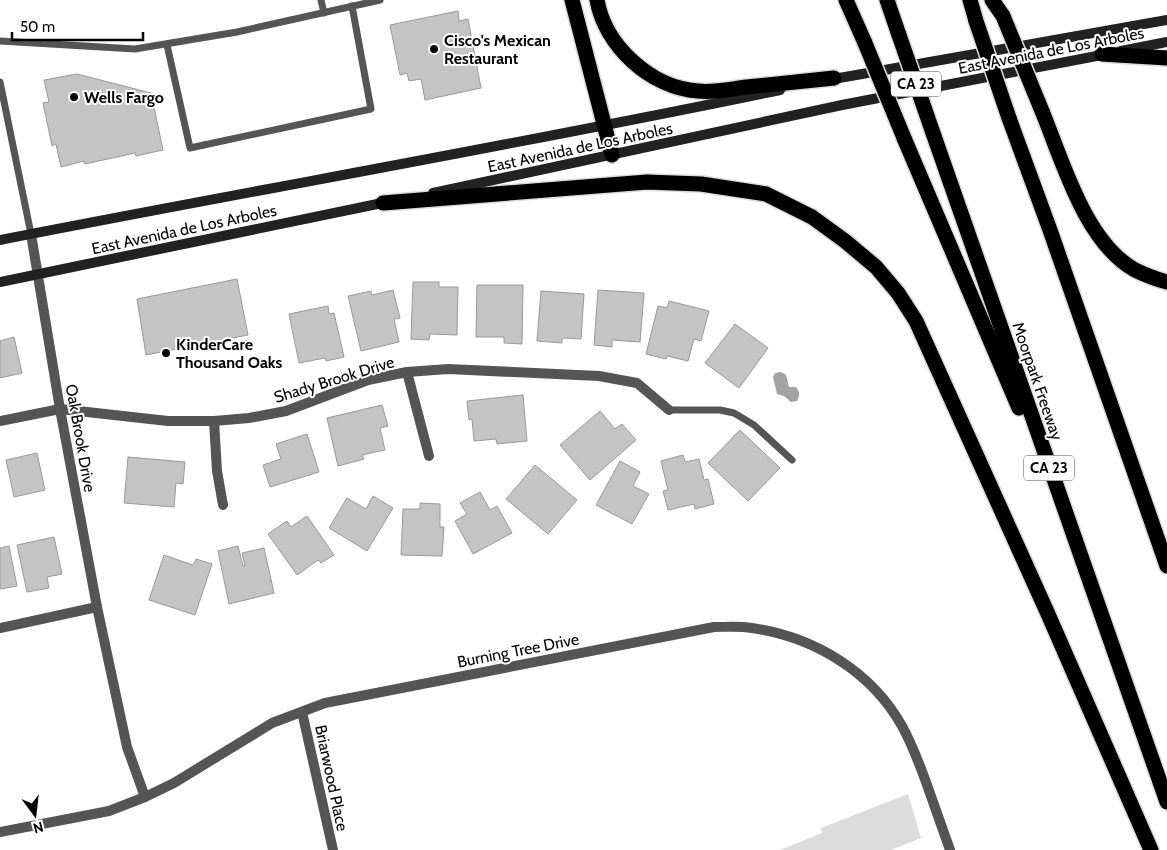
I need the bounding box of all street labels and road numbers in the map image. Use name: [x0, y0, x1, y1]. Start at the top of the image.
street label: East Avenida de Los Arboles: [957, 23, 1146, 78]
road number: CA 23: [891, 72, 941, 96]
street label: East Avenida de Los Arboles: [486, 119, 675, 176]
street label: East Avenida de Los Arboles: [90, 201, 279, 258]
street label: Moorpark Freeway: [1008, 320, 1067, 443]
street label: Shady Brook Drive: [272, 352, 397, 407]
street label: Oak Brook Drive: [62, 383, 99, 494]
road number: CA 23: [1024, 456, 1074, 480]
street label: Burning Tree Drive: [456, 629, 581, 672]
street label: Briarwood Place: [311, 723, 352, 833]

